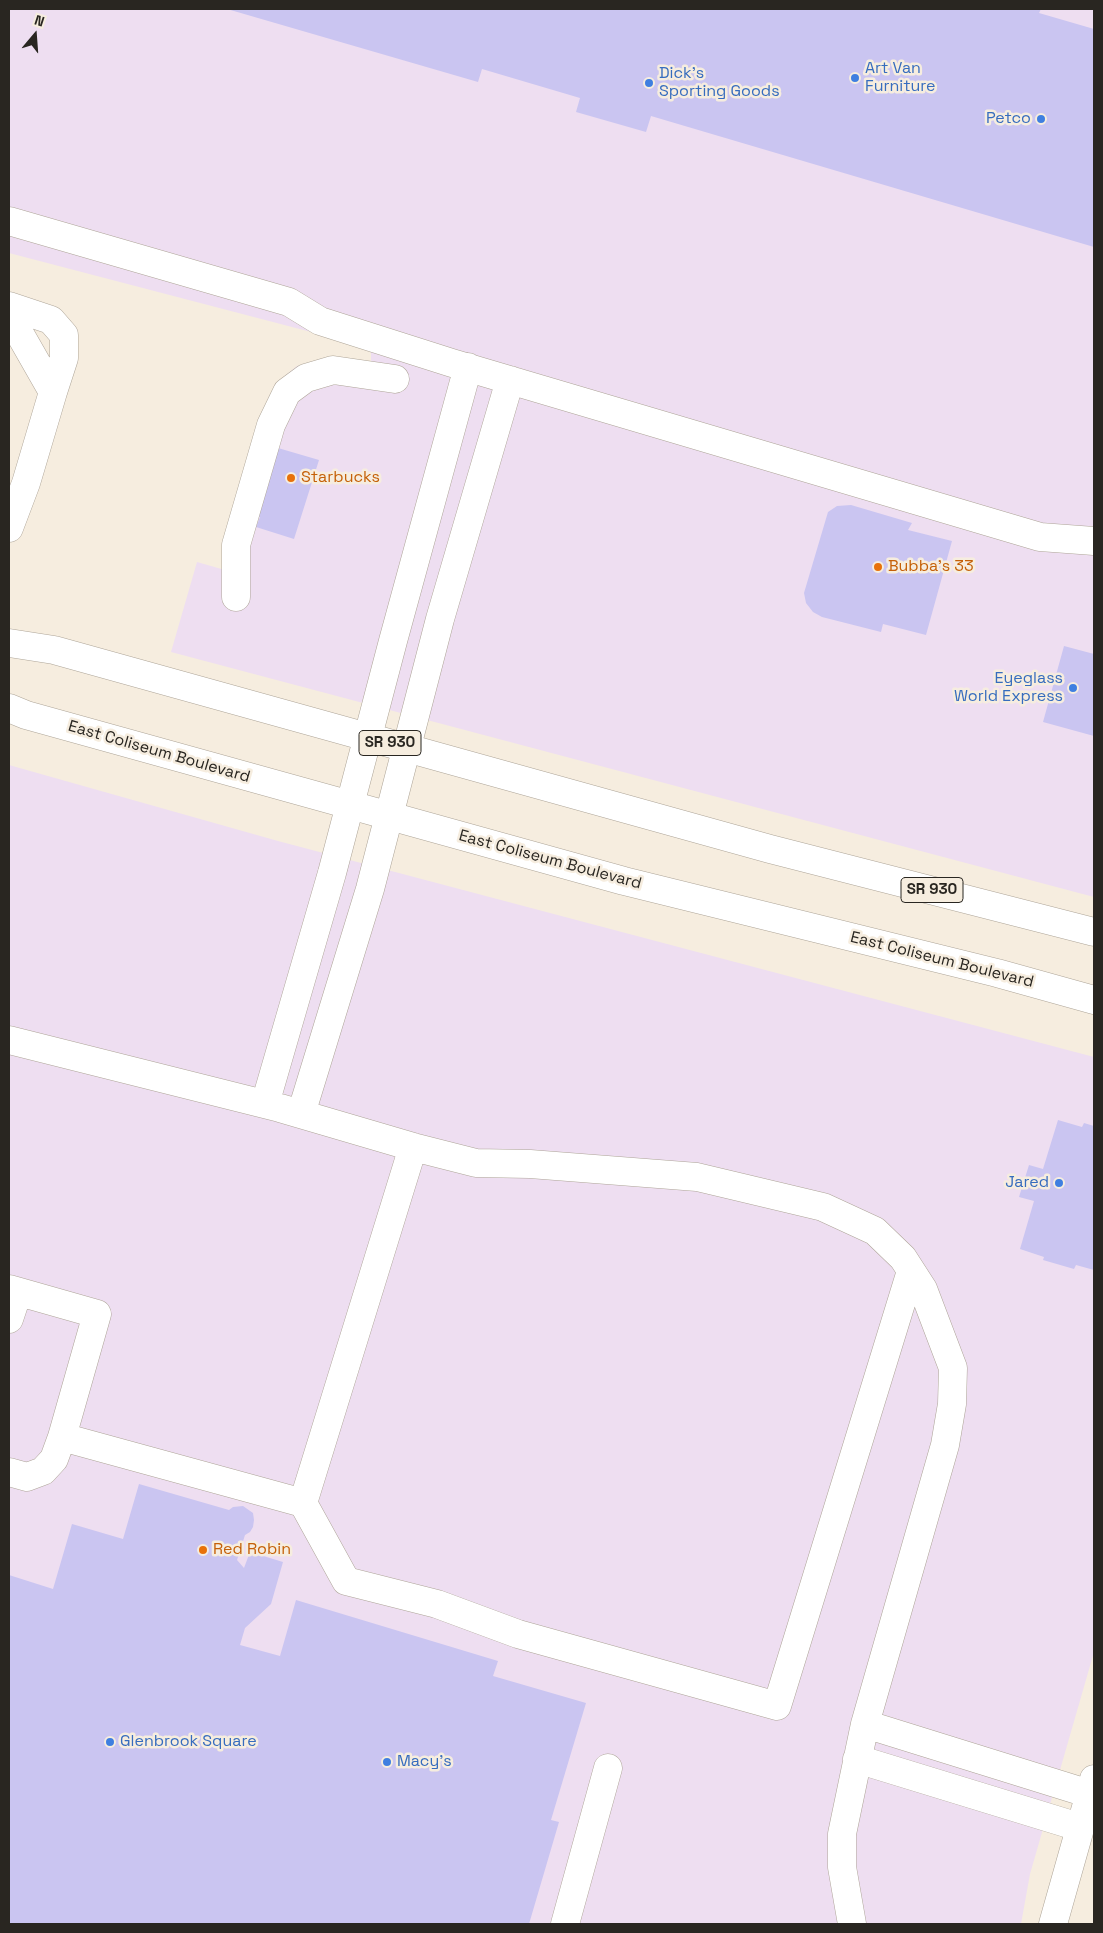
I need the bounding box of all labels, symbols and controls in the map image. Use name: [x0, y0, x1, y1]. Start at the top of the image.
north arrow: [10, 10, 60, 60]
text: N: [32, 11, 47, 31]
place label: Art Van Furniture: [865, 59, 936, 97]
place label: Dick's Sporting Goods: [659, 64, 780, 102]
marker: Art Van Furniture: [849, 72, 861, 84]
marker: Dick's Sporting Goods: [643, 77, 655, 89]
place label: Petco: [986, 109, 1031, 129]
marker: Petco: [1035, 113, 1047, 125]
place label: Starbucks: [301, 468, 380, 488]
marker: Starbucks: [285, 472, 297, 484]
place label: Bubba's 33: [888, 557, 974, 577]
marker: Bubba's 33: [872, 561, 884, 573]
place label: Eyeglass World Express: [954, 669, 1063, 707]
marker: Eyeglass World Express: [1067, 682, 1079, 694]
street label: East Coliseum Boulevard: [66, 717, 252, 787]
road number: SR 930: [359, 730, 421, 756]
street label: East Coliseum Boulevard: [457, 826, 643, 894]
road number: SR 930: [901, 878, 963, 902]
street label: East Coliseum Boulevard: [848, 928, 1036, 992]
place label: Jared: [1005, 1173, 1049, 1193]
marker: Jared: [1053, 1177, 1065, 1189]
place label: Red Robin: [213, 1540, 291, 1560]
marker: Red Robin: [197, 1544, 209, 1556]
place label: Glenbrook Square: [120, 1732, 257, 1752]
marker: Glenbrook Square: [104, 1736, 116, 1748]
place label: Macy's: [397, 1752, 452, 1772]
marker: Macy's: [381, 1756, 393, 1768]

